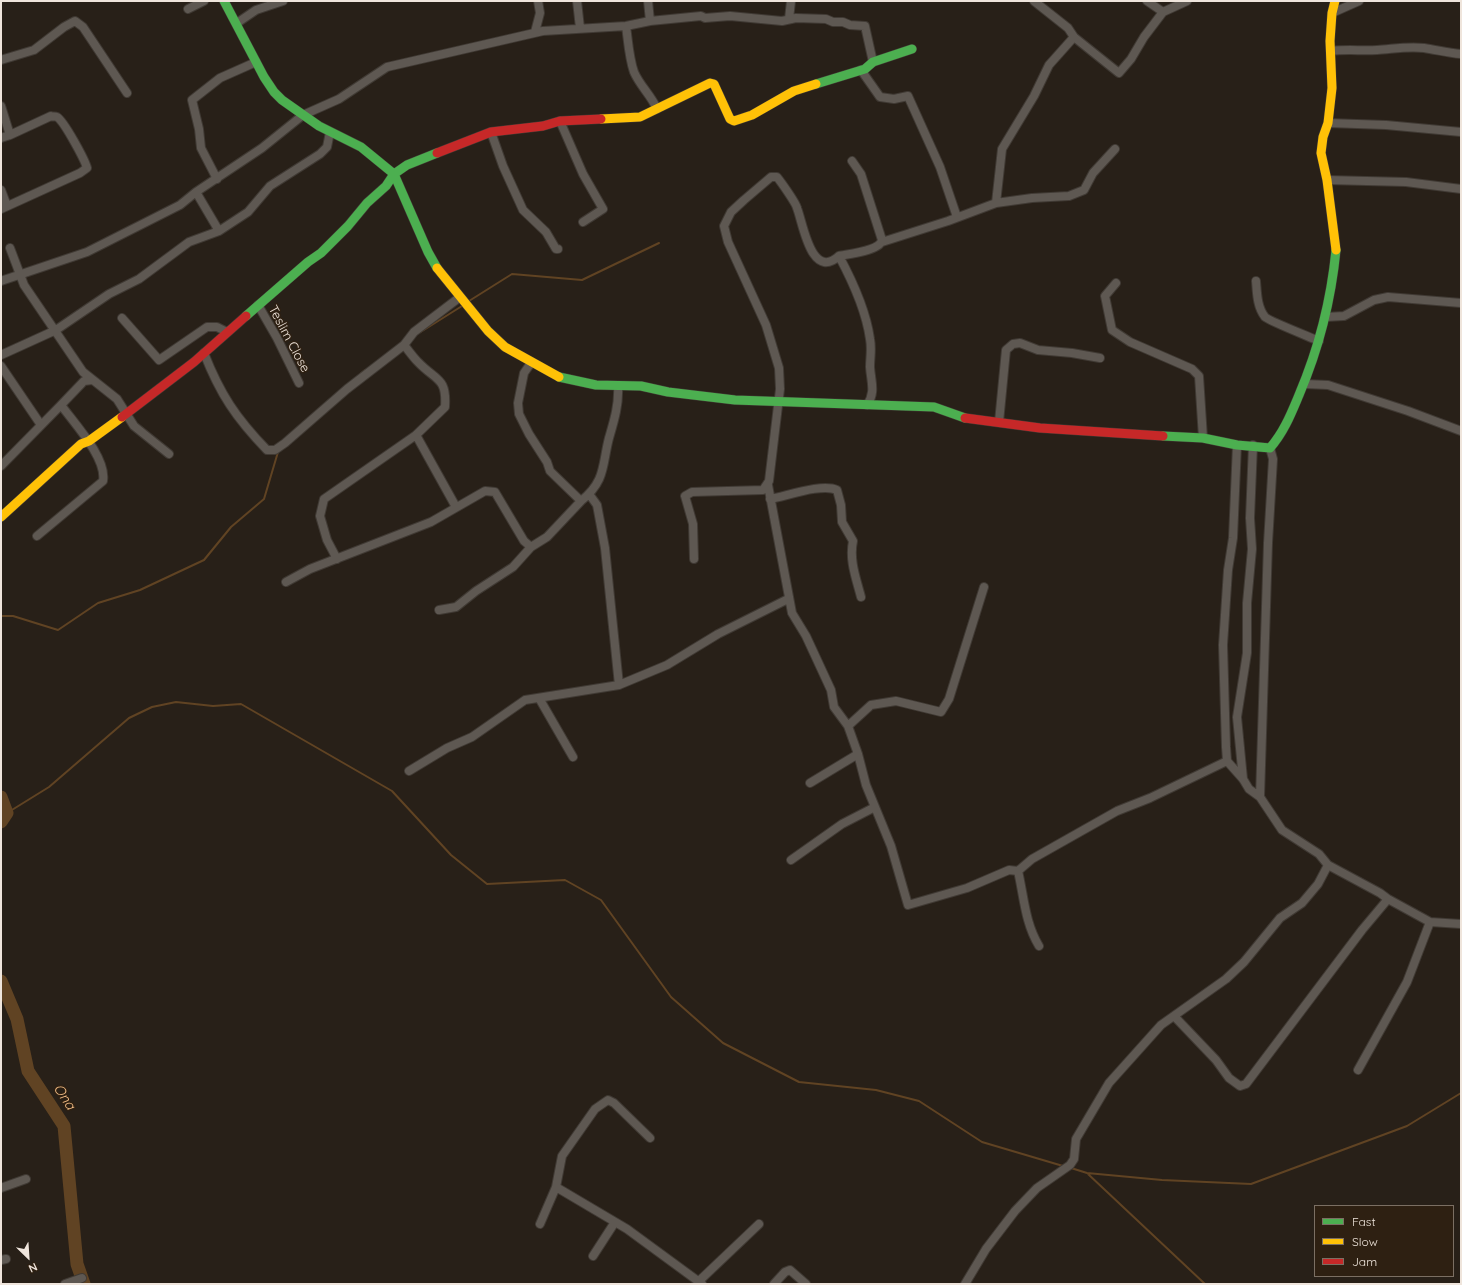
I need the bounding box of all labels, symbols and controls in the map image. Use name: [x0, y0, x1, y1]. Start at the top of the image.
street label: Teslim Close: [265, 303, 313, 375]
water label: Ona: [49, 1081, 79, 1113]
legend: [1314, 1205, 1454, 1277]
text: Fast: [1352, 1214, 1376, 1229]
text: Slow: [1352, 1234, 1378, 1249]
north arrow: [8, 1237, 48, 1277]
text: Jam: [1352, 1254, 1377, 1269]
text: N: [26, 1260, 40, 1276]

